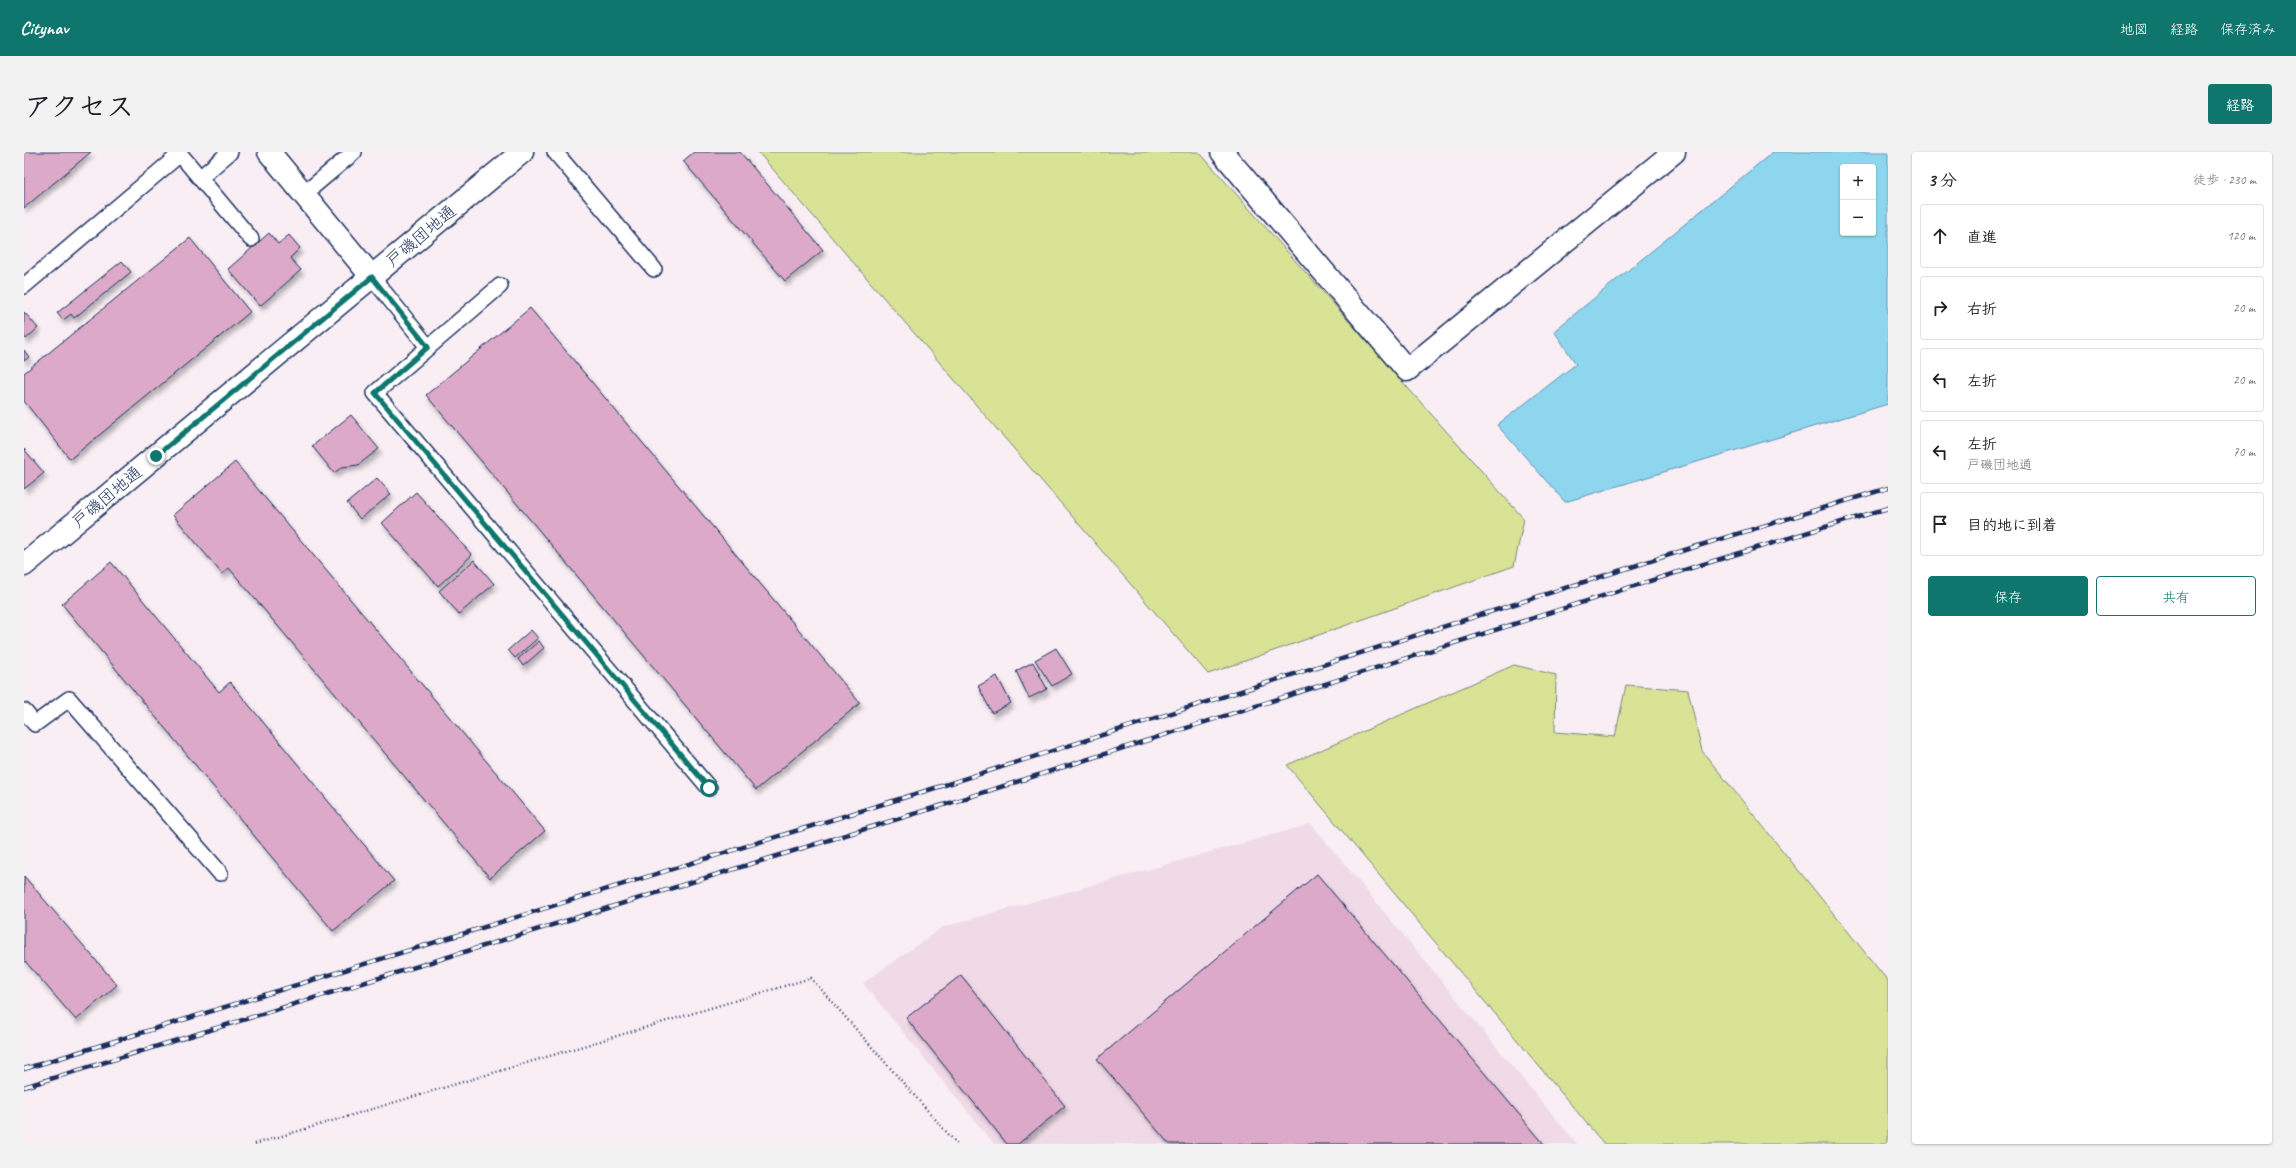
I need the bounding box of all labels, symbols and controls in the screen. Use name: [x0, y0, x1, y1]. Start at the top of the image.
text: Citynav: [20, 16, 68, 40]
text: 地図: [2120, 21, 2148, 38]
text: 経路: [2170, 21, 2198, 38]
text: 保存済み: [2220, 21, 2276, 38]
button: 経路: [2208, 84, 2272, 124]
text: アクセス: [24, 89, 134, 124]
map controls: [1840, 164, 1876, 236]
button: +: [1840, 164, 1876, 200]
text: 3 分: [1928, 170, 1957, 191]
text: 徒歩 · 230 m: [2193, 172, 2256, 188]
button: −: [1840, 200, 1876, 236]
street label: 戸磯団地通: [382, 201, 460, 271]
icon: ahead: [1929, 225, 1951, 247]
text: 直進: [1967, 228, 1997, 247]
text: 120 m: [2227, 228, 2255, 244]
icon: right: [1929, 297, 1951, 319]
text: 右折: [1967, 300, 1997, 319]
text: 20 m: [2233, 300, 2255, 316]
icon: left: [1929, 369, 1951, 391]
text: 左折: [1967, 372, 1997, 391]
text: 20 m: [2233, 372, 2255, 388]
text: 左折: [1967, 435, 1997, 454]
icon: left: [1929, 441, 1951, 463]
text: 70 m: [2233, 444, 2255, 460]
route end: [147, 447, 165, 465]
text: 戸磯団地通: [1967, 457, 2032, 473]
street label: 戸磯団地通: [68, 462, 146, 532]
icon: arrive: [1929, 513, 1951, 535]
text: 目的地に到着: [1967, 516, 2057, 535]
button: 保存: [1928, 576, 2088, 616]
button: 共有: [2096, 576, 2256, 616]
route start: [700, 779, 718, 797]

